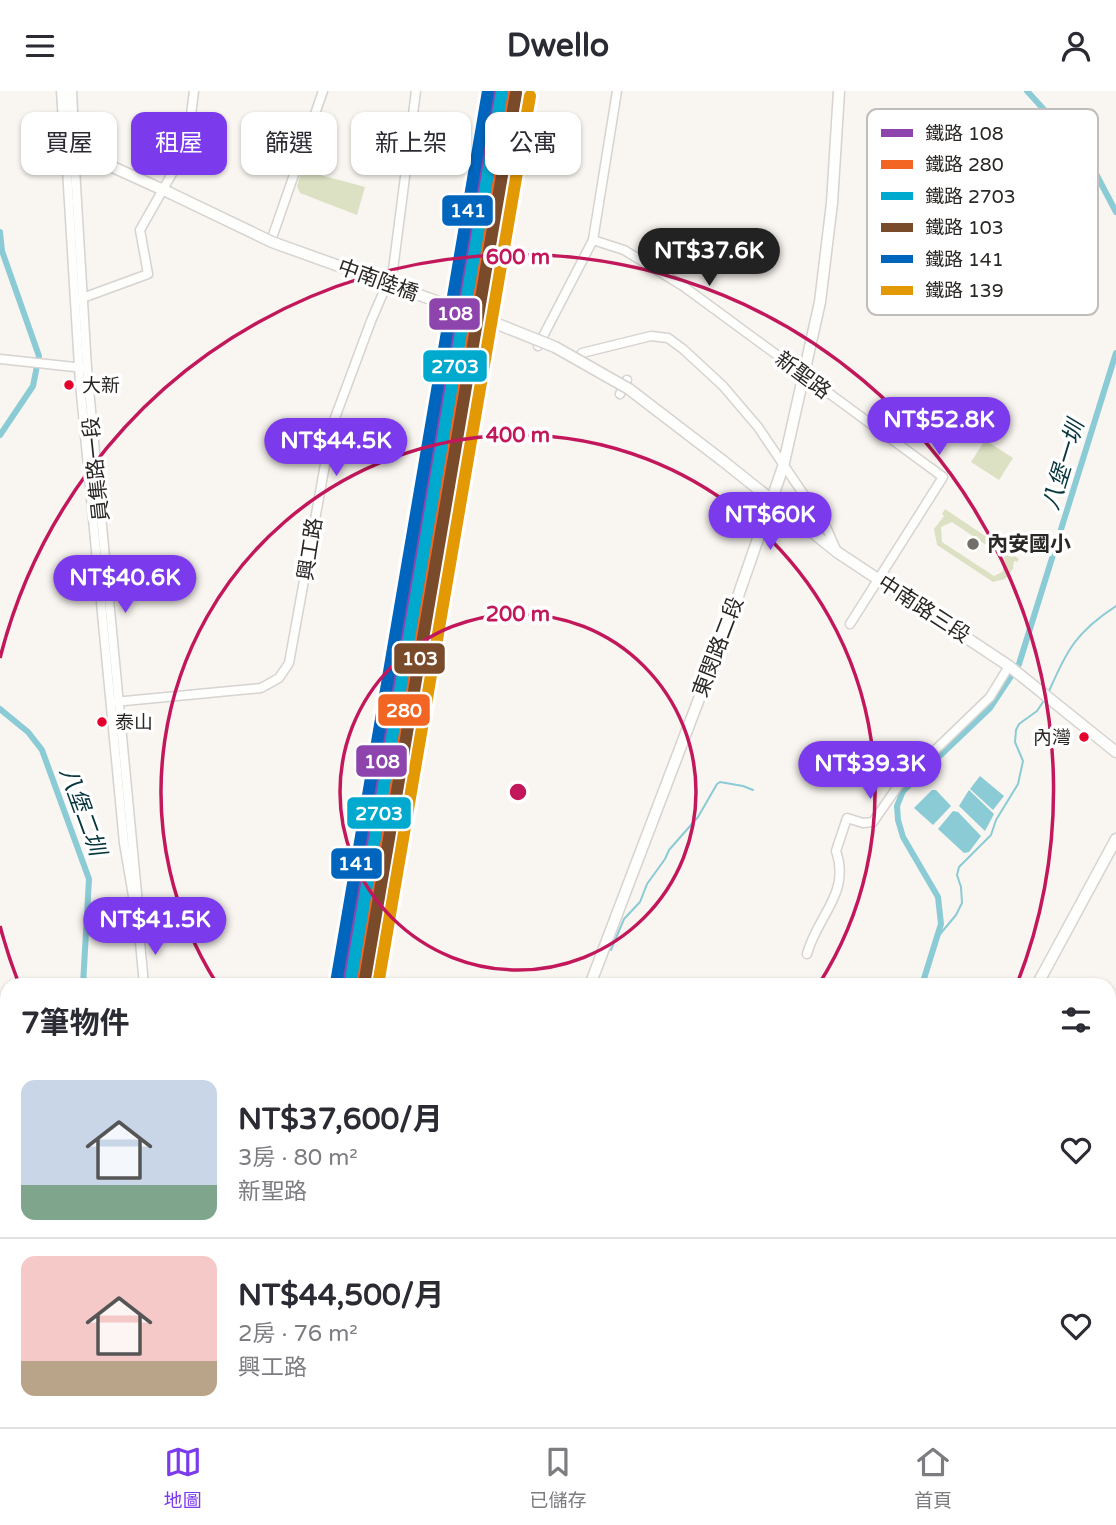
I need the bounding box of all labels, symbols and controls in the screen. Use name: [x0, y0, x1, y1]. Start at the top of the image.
icon: menu: [21, 27, 59, 65]
text: Dwello: [507, 27, 609, 65]
icon: person: [1057, 27, 1095, 65]
legend: [867, 109, 1098, 315]
chip: 買屋: [21, 112, 117, 175]
chip: 租屋: [131, 112, 227, 175]
chip: 篩選: [241, 112, 337, 175]
chip: 新上架: [351, 112, 471, 175]
chip: 公寓: [485, 112, 581, 175]
text: 鐵路 108: [925, 123, 1004, 145]
text: 鐵路 280: [925, 154, 1004, 176]
text: 鐵路 2703: [925, 186, 1016, 208]
line badge: 141: [441, 194, 494, 227]
text: 141: [450, 200, 486, 222]
text: 鐵路 103: [925, 217, 1004, 239]
pin: NT$37.6K: [637, 229, 781, 288]
text: NT$37.6K: [654, 237, 764, 265]
text: 600 m: [486, 245, 550, 270]
text: 鐵路 141: [925, 249, 1004, 271]
street label: 中南陸橋: [334, 254, 422, 307]
text: 鐵路 139: [925, 280, 1004, 302]
line badge: 108: [428, 297, 481, 331]
text: 108: [437, 303, 473, 325]
street label: 新聖路: [770, 346, 835, 404]
line badge: 2703: [422, 349, 488, 383]
text: 2703: [431, 356, 479, 378]
place label: 大新: [82, 375, 120, 397]
marker: 大新: [62, 378, 76, 392]
pin: NT$52.8K: [867, 397, 1011, 457]
text: NT$52.8K: [883, 406, 995, 434]
water label: 八堡一圳: [1037, 414, 1092, 513]
street label: 員集路一段: [79, 415, 114, 522]
pin: NT$44.5K: [264, 419, 408, 478]
text: 400 m: [486, 423, 550, 448]
text: NT$44.5K: [280, 427, 392, 455]
pin: NT$60K: [713, 493, 827, 552]
text: NT$60K: [725, 501, 815, 529]
street label: 興工路: [293, 516, 328, 582]
place label: 內安國小: [987, 532, 1071, 557]
marker: 內安國小: [965, 536, 981, 552]
pin: NT$40.6K: [53, 555, 197, 615]
text: NT$40.6K: [69, 564, 181, 592]
street label: 中南路三段: [873, 570, 975, 648]
street label: 東閔路二段: [688, 594, 749, 701]
text: 200 m: [486, 602, 550, 627]
line badge: 103: [393, 642, 446, 675]
text: 103: [402, 648, 438, 670]
line badge: 280: [377, 693, 431, 727]
text: 280: [386, 700, 422, 722]
place label: 泰山: [115, 712, 153, 734]
marker: 泰山: [95, 715, 109, 729]
place label: 內灣: [1033, 727, 1071, 749]
marker: 內灣: [1077, 730, 1091, 744]
pin: NT$39.3K: [798, 741, 942, 801]
line badge: 108: [355, 744, 408, 778]
text: NT$39.3K: [814, 750, 926, 778]
text: 108: [364, 751, 400, 773]
water label: 八堡二圳: [53, 763, 112, 862]
centre of rings: [506, 780, 530, 804]
line badge: 2703: [346, 796, 412, 830]
text: 2703: [355, 803, 403, 825]
line badge: 141: [330, 847, 383, 880]
text: 141: [338, 853, 374, 875]
pin: NT$41.5K: [83, 897, 227, 957]
text: NT$41.5K: [99, 906, 211, 934]
icon: filters: [1057, 1001, 1095, 1039]
text: 7筆物件: [21, 1005, 130, 1042]
text: NT$37,600/月: [238, 1101, 443, 1138]
icon: home: [77, 1108, 161, 1192]
icon: heart: [1057, 1131, 1095, 1169]
text: 3房 · 80 m²: [238, 1144, 358, 1172]
text: 新聖路: [238, 1178, 307, 1206]
text: NT$44,500/月: [238, 1277, 444, 1314]
icon: home: [77, 1284, 161, 1368]
icon: heart: [1057, 1307, 1095, 1345]
text: 2房 · 76 m²: [238, 1320, 358, 1348]
text: 興工路: [238, 1354, 307, 1382]
tab: 地圖: [164, 1443, 202, 1512]
tab: 已儲存: [529, 1443, 586, 1512]
tab: 首頁: [914, 1443, 952, 1512]

